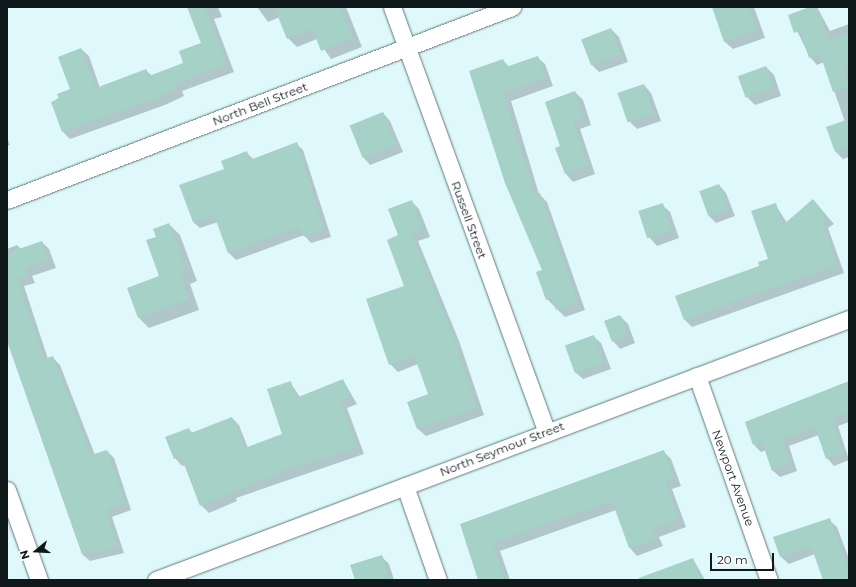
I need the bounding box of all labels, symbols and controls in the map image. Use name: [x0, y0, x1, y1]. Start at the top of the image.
street label: North Bell Street: [210, 79, 310, 129]
street label: Russell Street: [448, 179, 490, 261]
street label: North Seymour Street: [438, 419, 566, 479]
street label: Newport Avenue: [709, 428, 757, 528]
north arrow: [16, 531, 56, 571]
scale bar: [712, 545, 776, 571]
text: N: [17, 548, 33, 561]
text: 20 m: [717, 552, 748, 567]

